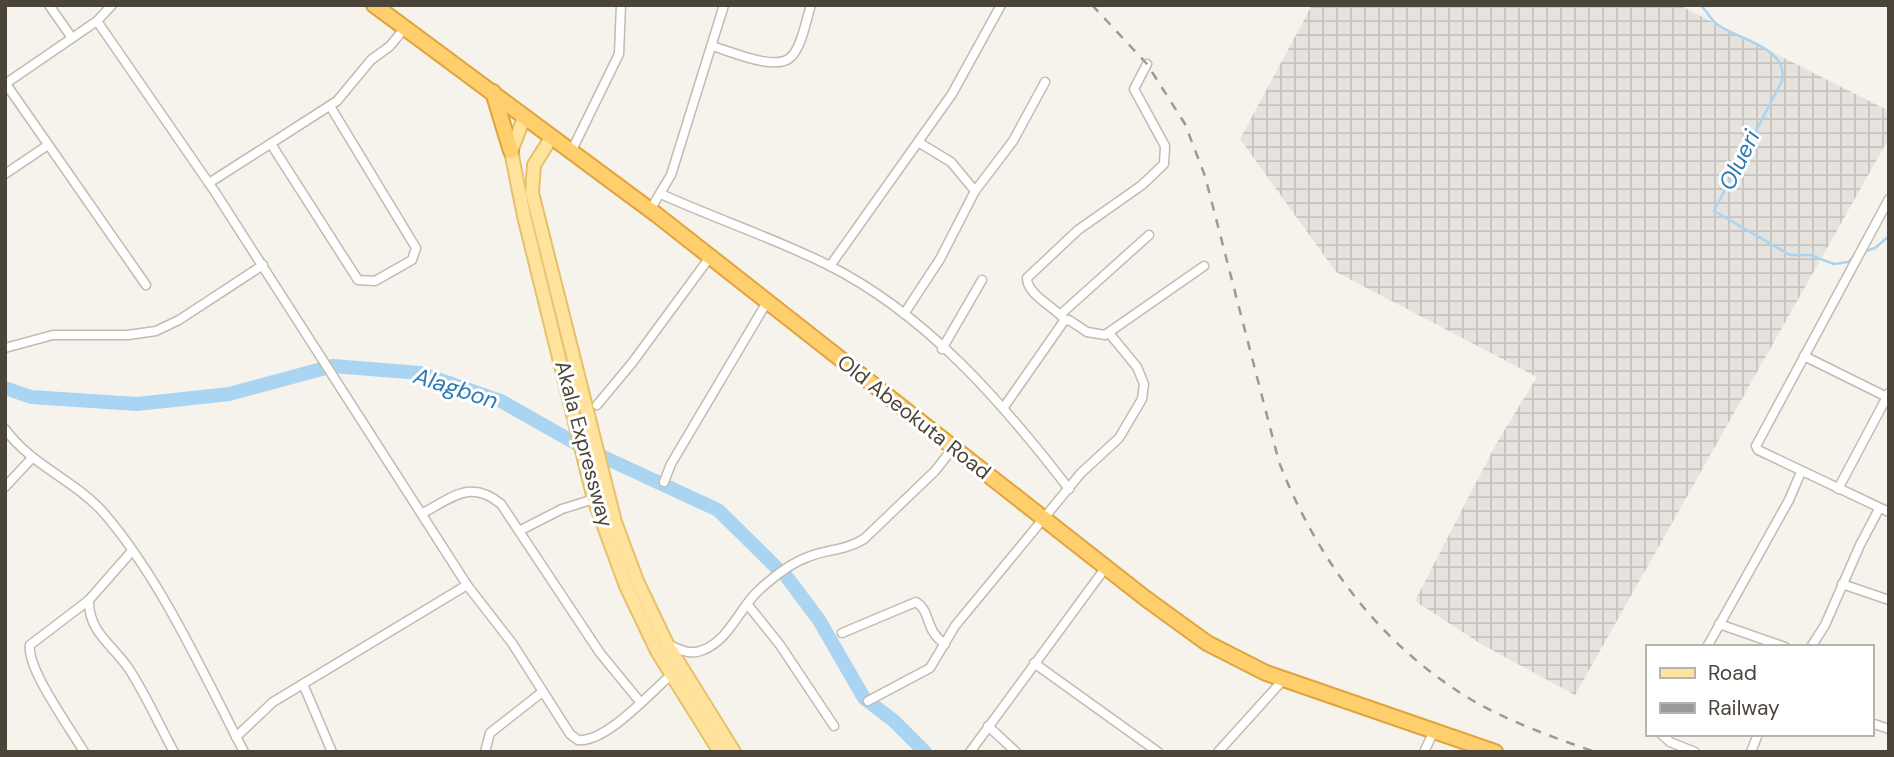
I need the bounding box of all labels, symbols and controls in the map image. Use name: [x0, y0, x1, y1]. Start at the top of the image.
water label: Olueri: [1712, 124, 1767, 195]
street label: Old Abeokuta Road: [831, 348, 997, 486]
street label: Akala Expressway: [548, 358, 620, 531]
water label: Alagbon: [409, 360, 502, 416]
legend: [1646, 645, 1873, 736]
text: Road: [1708, 659, 1757, 687]
text: Railway: [1708, 694, 1780, 722]

